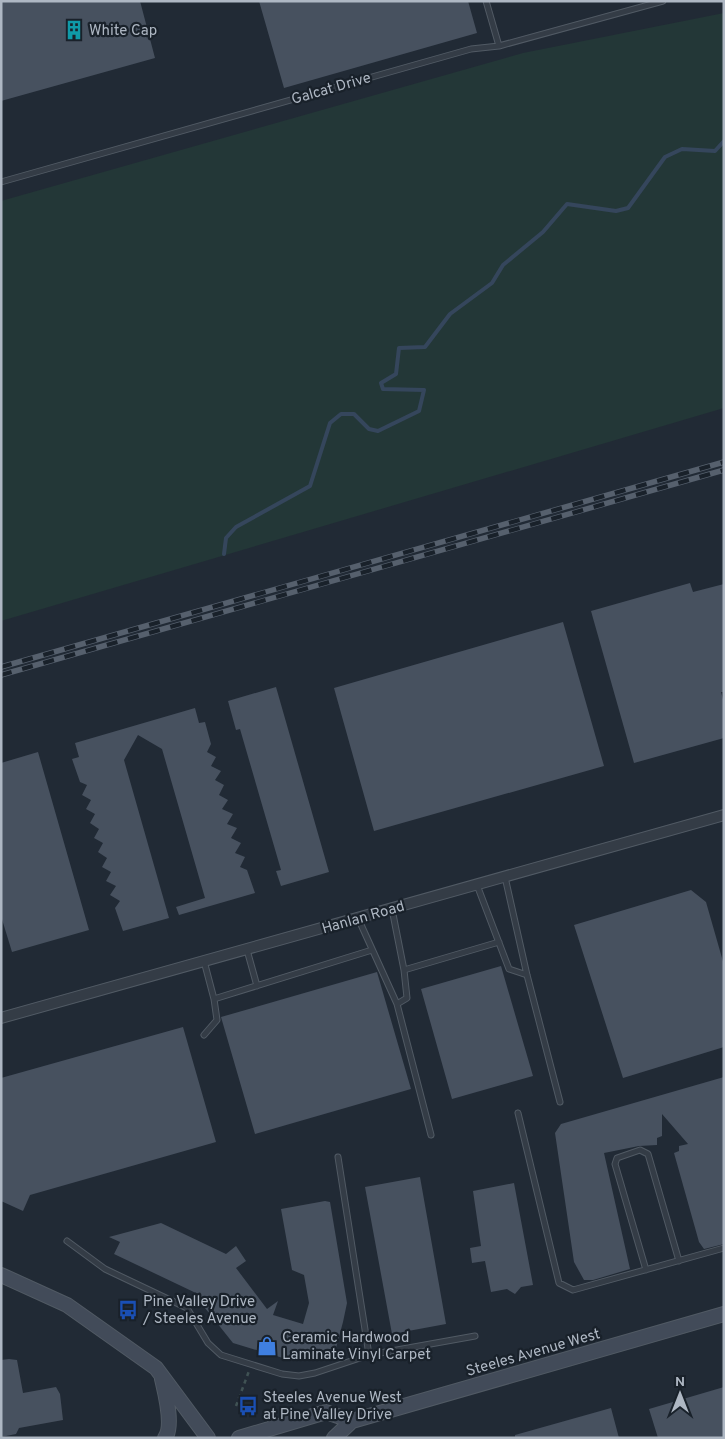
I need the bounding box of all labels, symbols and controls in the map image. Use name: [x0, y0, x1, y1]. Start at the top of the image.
building icon: White Cap: [63, 19, 85, 41]
place label: White Cap: [89, 22, 157, 41]
street label: Galcat Drive: [289, 69, 373, 110]
street label: Hanlan Road: [320, 898, 407, 939]
place label: Pine Valley Drive / Steeles Avenue: [142, 1293, 257, 1329]
bus stop icon: Pine Valley Drive / Steeles Avenue: [117, 1299, 139, 1321]
street label: Steeles Avenue West: [464, 1325, 603, 1382]
place label: Ceramic Hardwood Laminate Vinyl Carpet: [282, 1329, 431, 1365]
shop icon: Ceramic Hardwood Laminate Vinyl Carpet: [256, 1335, 278, 1357]
north arrow: [655, 1369, 705, 1419]
text: N: [675, 1374, 685, 1391]
place label: Steeles Avenue West at Pine Valley Drive: [263, 1389, 402, 1425]
bus stop icon: Steeles Avenue West at Pine Valley Drive: [237, 1395, 259, 1417]

